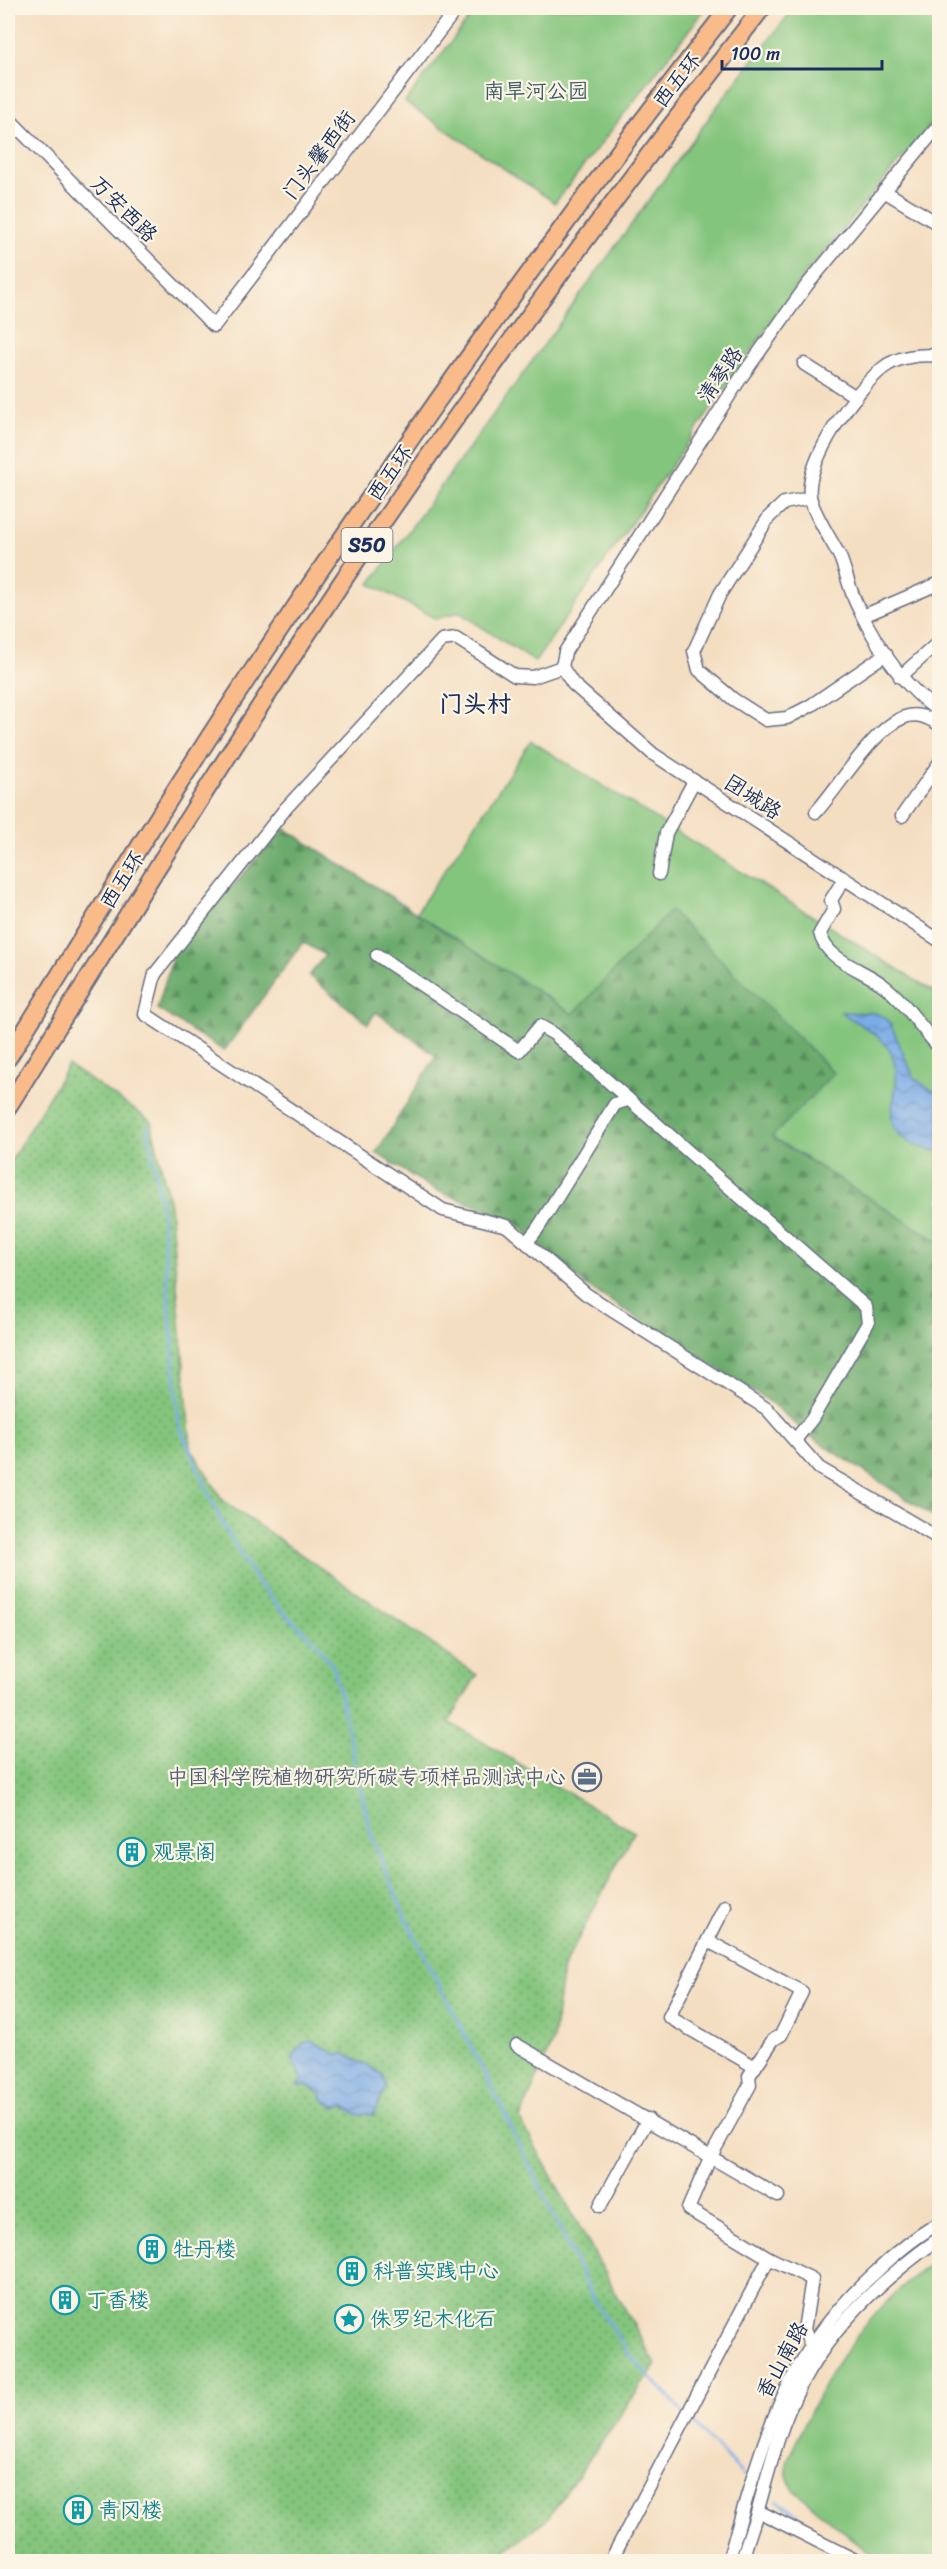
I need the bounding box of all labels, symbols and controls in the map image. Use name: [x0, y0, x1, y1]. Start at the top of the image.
scale bar: [722, 33, 882, 71]
text: 100 m: [731, 38, 780, 70]
street label: 西五环: [643, 43, 711, 117]
park label: 南旱河公园: [484, 72, 589, 110]
street label: 门头馨西街: [272, 102, 366, 208]
street label: 万安西路: [81, 166, 167, 252]
street label: 清琴路: [687, 338, 753, 412]
street label: 西五环: [356, 436, 424, 510]
road number: S50: [342, 528, 392, 562]
district label: 门头村: [439, 683, 511, 725]
street label: 团城路: [716, 764, 790, 830]
street label: 西五环: [89, 843, 155, 917]
place label: 中国科学院植物研究所碳专项样品测试中心: [167, 1758, 566, 1796]
office icon: 中国科学院植物研究所碳专项样品测试中心: [571, 1761, 603, 1793]
place label: 观景阁: [153, 1833, 216, 1871]
building icon: 观景阁: [116, 1836, 148, 1868]
place label: 牡丹楼: [173, 2230, 236, 2268]
building icon: 牡丹楼: [136, 2233, 168, 2265]
place label: 科普实践中心: [373, 2252, 499, 2290]
building icon: 科普实践中心: [336, 2255, 368, 2287]
place label: 丁香楼: [86, 2281, 149, 2319]
building icon: 丁香楼: [49, 2284, 81, 2316]
place label: 侏罗纪木化石: [370, 2300, 496, 2338]
place icon: 侏罗纪木化石: [333, 2303, 365, 2335]
street label: 香山南路: [745, 2314, 819, 2406]
place label: 青冈楼: [99, 2491, 162, 2529]
building icon: 青冈楼: [62, 2494, 94, 2526]

